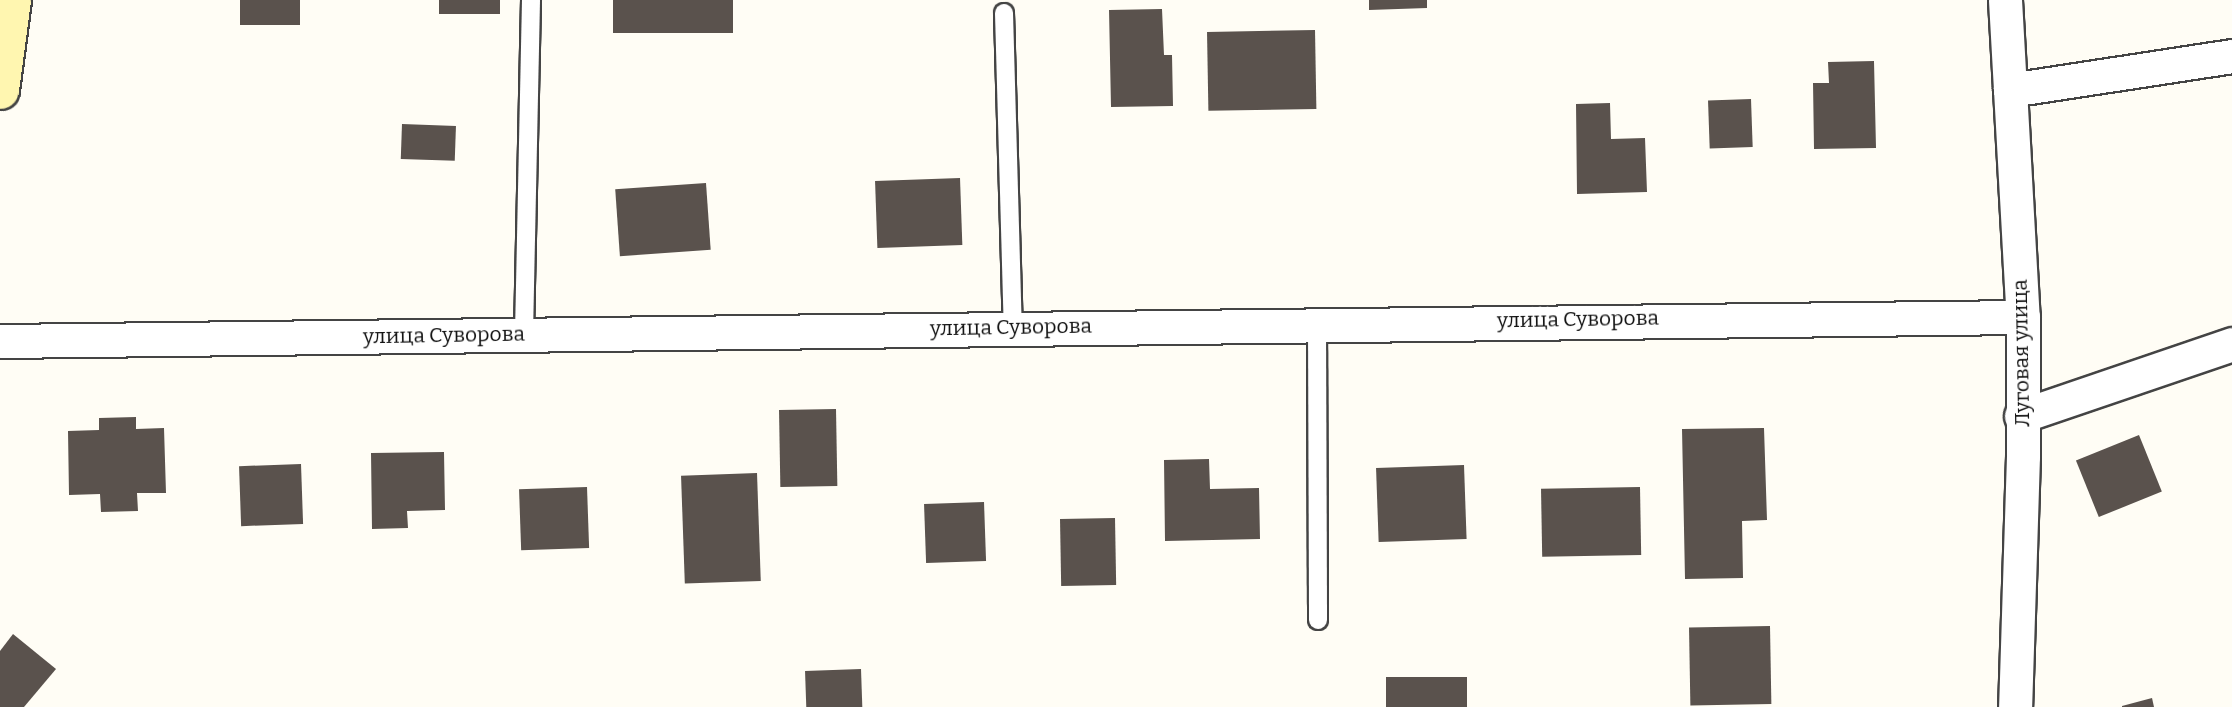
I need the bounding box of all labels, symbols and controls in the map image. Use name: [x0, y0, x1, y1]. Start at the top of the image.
street label: Луговая улица: [2007, 279, 2035, 427]
street label: улица Суворова: [1497, 305, 1659, 333]
street label: улица Суворова: [930, 313, 1092, 341]
street label: улица Суворова: [363, 321, 525, 349]

